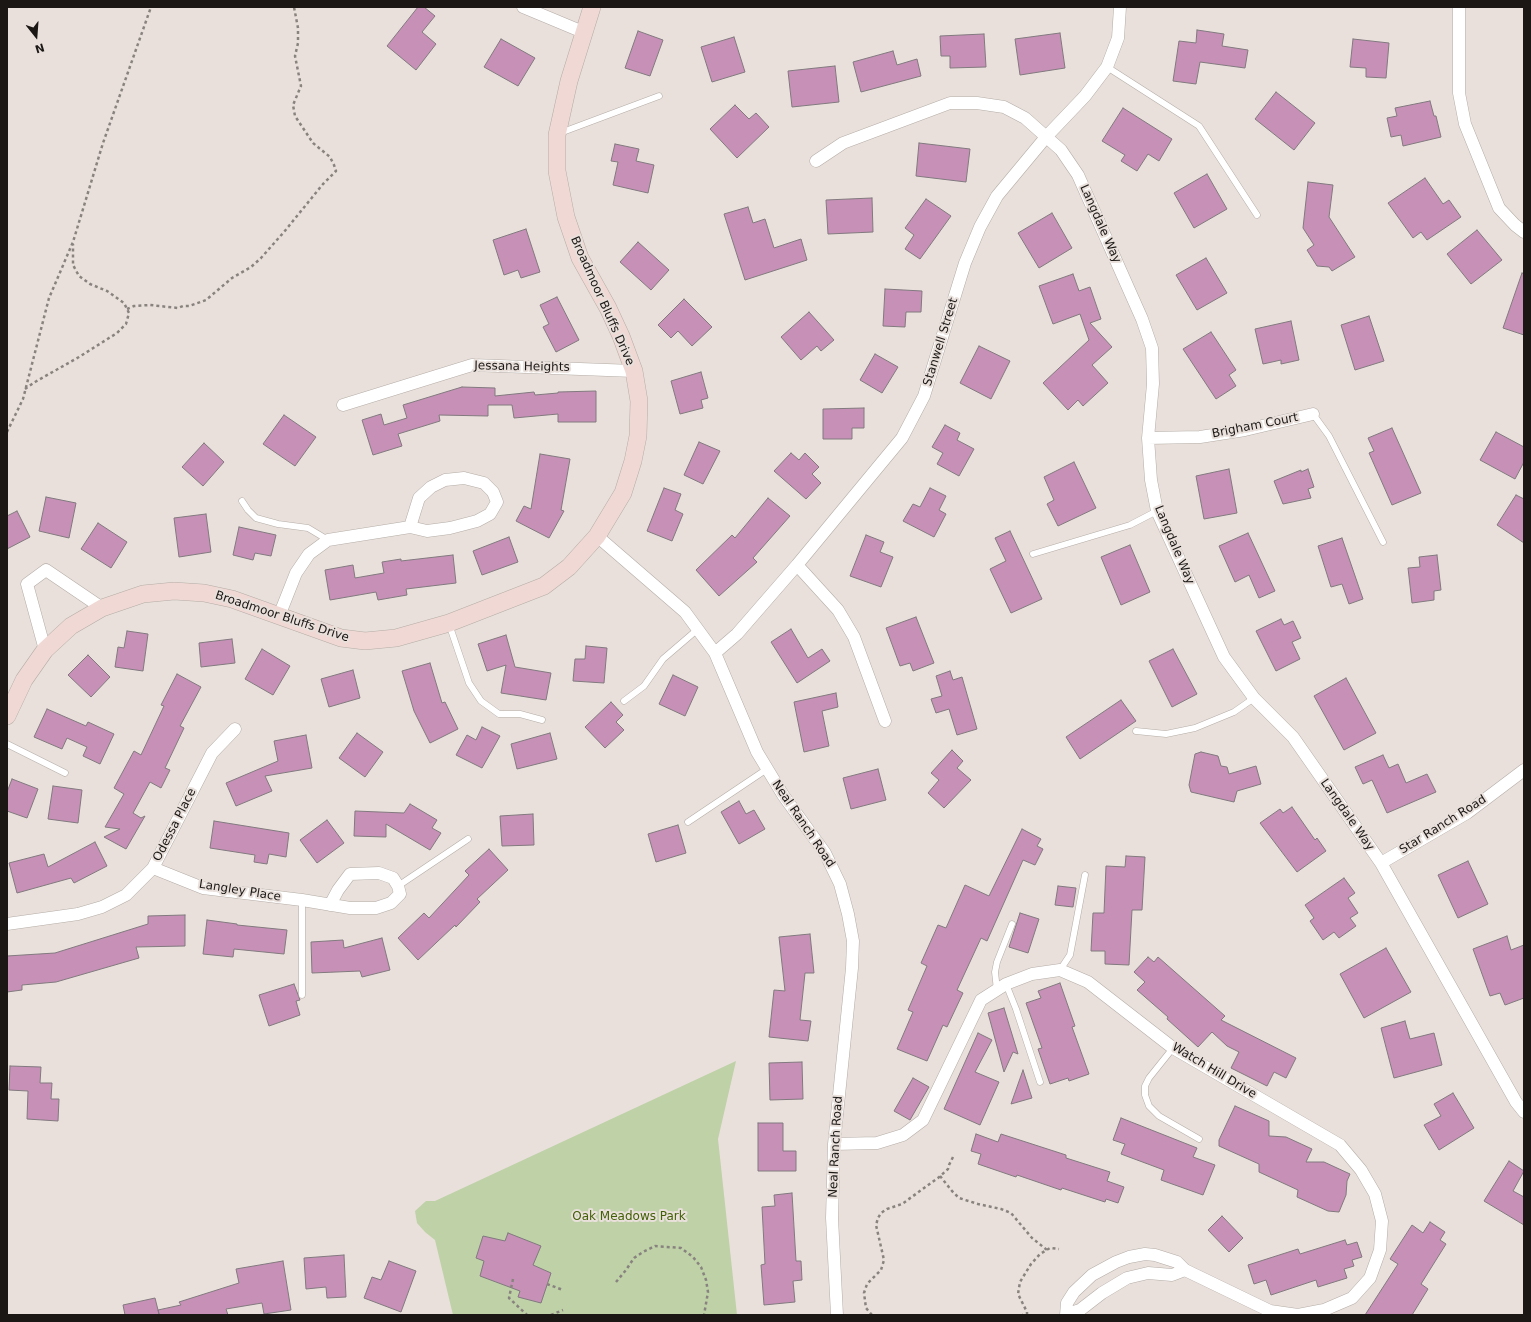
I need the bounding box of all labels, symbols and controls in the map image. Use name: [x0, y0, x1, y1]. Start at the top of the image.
north arrow: [16, 16, 56, 56]
text: N: [33, 40, 46, 56]
street label: Langdale Way: [1076, 183, 1124, 265]
street label: Broadmoor Bluffs Drive: [567, 234, 637, 368]
street label: Stanwell Street: [921, 296, 961, 388]
street label: Jessana Heights: [474, 359, 570, 375]
street label: Brigham Court: [1211, 411, 1299, 441]
street label: Langdale Way: [1151, 503, 1197, 587]
street label: Broadmoor Bluffs Drive: [213, 589, 351, 645]
street label: Langdale Way: [1317, 776, 1377, 854]
street label: Neal Ranch Road: [769, 778, 837, 870]
street label: Odessa Place: [150, 786, 200, 864]
street label: Star Ranch Road: [1397, 793, 1489, 857]
street label: Langley Place: [198, 877, 282, 905]
street label: Watch Hill Drive: [1169, 1040, 1259, 1102]
street label: Neal Ranch Road: [826, 1096, 846, 1198]
park label: Oak Meadows Park: [572, 1210, 686, 1224]

